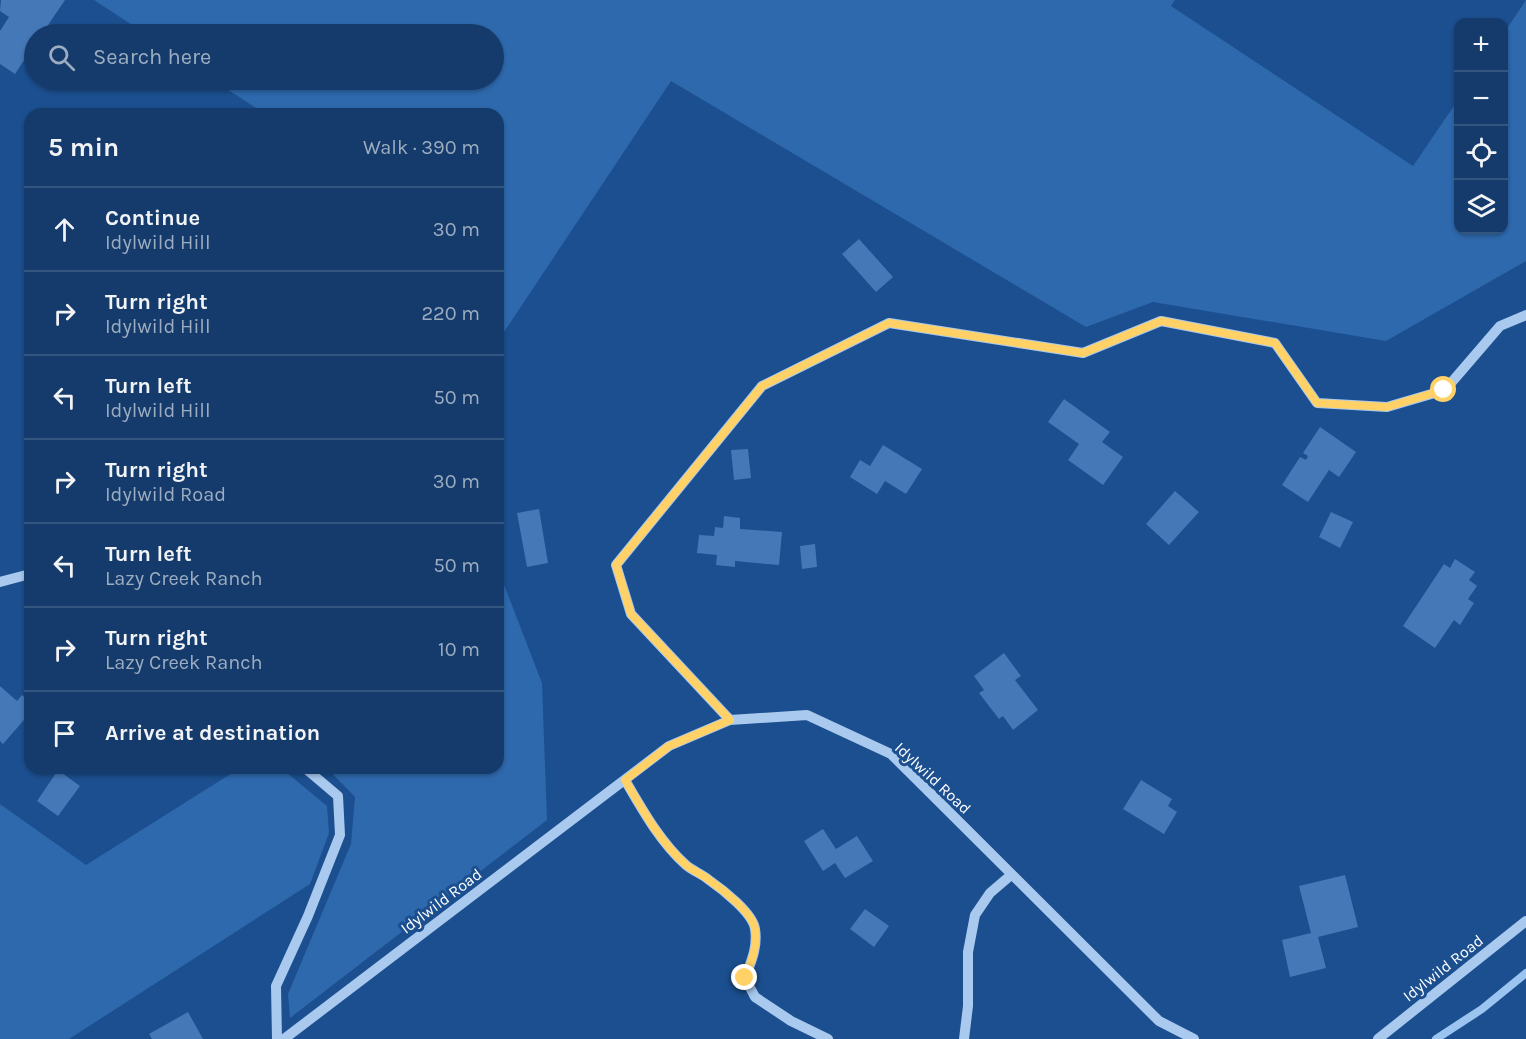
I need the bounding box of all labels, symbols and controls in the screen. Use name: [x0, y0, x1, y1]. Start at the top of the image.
map controls: [1454, 18, 1508, 234]
button: +: [1454, 18, 1508, 72]
search box: [24, 24, 504, 90]
icon: search: [45, 41, 78, 74]
text: Search here: [93, 44, 211, 70]
button: −: [1454, 72, 1508, 126]
button: locate: [1454, 126, 1508, 180]
text: 5 min: [48, 132, 119, 163]
text: Walk · 390 m: [363, 136, 480, 159]
button: layers: [1454, 180, 1508, 234]
text: Continue: [105, 205, 200, 231]
icon: ahead: [48, 213, 81, 246]
text: 30 m: [433, 218, 480, 241]
text: Idylwild Hill: [105, 231, 211, 254]
text: Turn right: [105, 289, 208, 315]
icon: right: [48, 297, 81, 330]
text: 220 m: [421, 302, 480, 325]
text: Idylwild Hill: [105, 315, 211, 338]
text: Turn left: [105, 373, 192, 399]
route start: [1430, 376, 1456, 402]
icon: left: [48, 381, 81, 414]
text: 50 m: [433, 386, 480, 409]
text: Idylwild Hill: [105, 399, 211, 422]
text: Turn right: [105, 457, 208, 483]
icon: right: [48, 465, 81, 498]
text: 30 m: [433, 470, 480, 493]
text: Idylwild Road: [105, 483, 226, 506]
text: Turn left: [105, 541, 192, 567]
icon: left: [48, 549, 81, 582]
text: 50 m: [433, 554, 480, 577]
text: Lazy Creek Ranch: [105, 567, 263, 590]
text: Turn right: [105, 625, 208, 651]
icon: right: [48, 633, 81, 666]
text: 10 m: [438, 638, 480, 661]
text: Lazy Creek Ranch: [105, 651, 263, 674]
icon: arrive: [48, 717, 81, 750]
text: Arrive at destination: [105, 720, 320, 746]
street label: Idylwild Road: [891, 738, 975, 818]
street label: Idylwild Road: [397, 864, 485, 938]
street label: Idylwild Road: [1399, 931, 1487, 1005]
route end: [731, 964, 757, 990]

